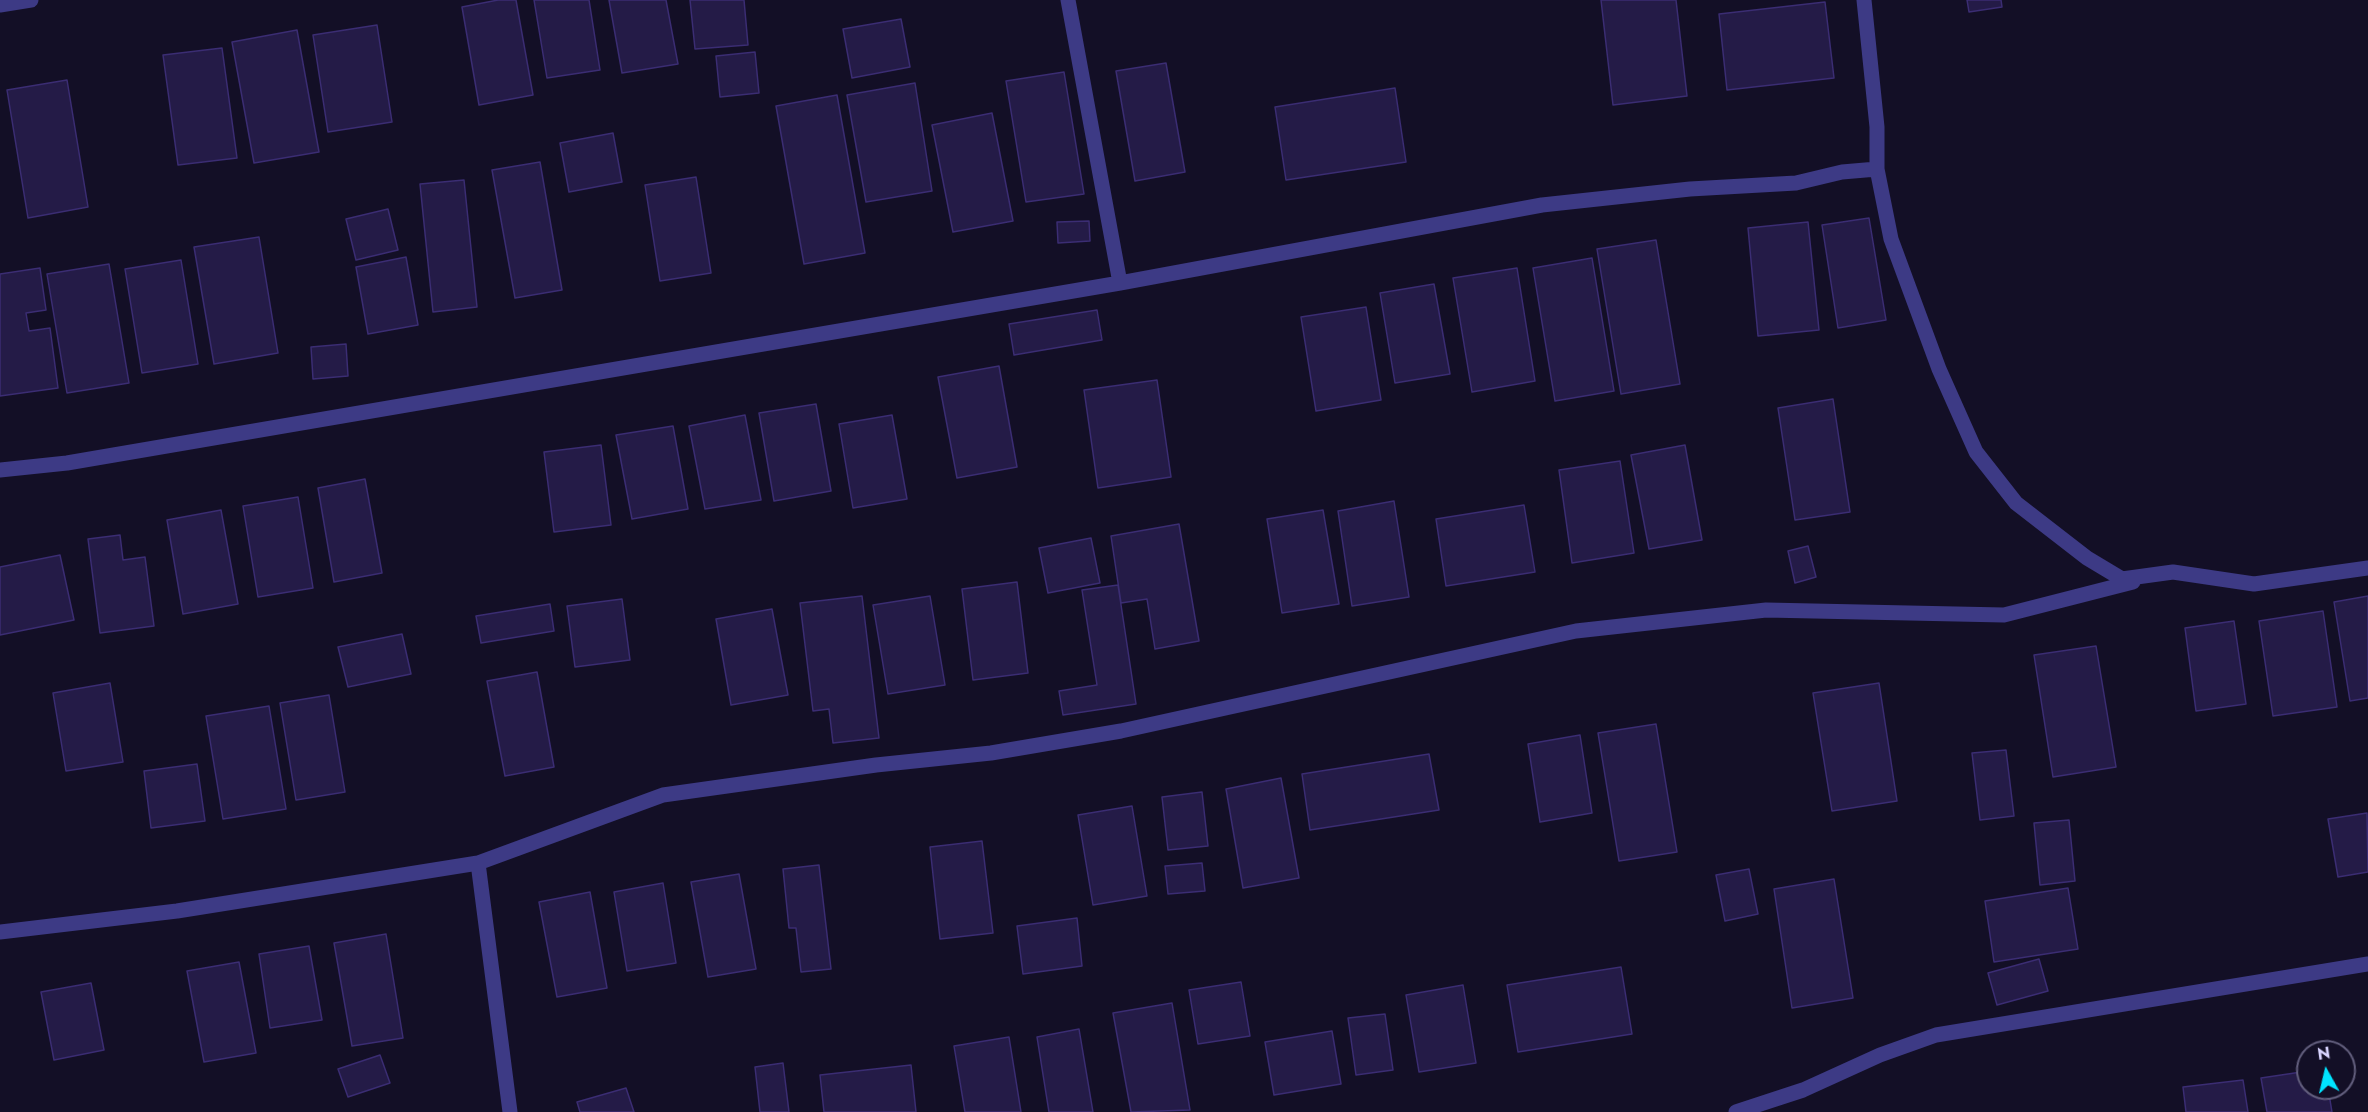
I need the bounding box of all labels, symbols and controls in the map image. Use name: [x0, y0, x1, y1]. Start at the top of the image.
north arrow: [2296, 1040, 2356, 1100]
text: N: [2316, 1041, 2332, 1066]

